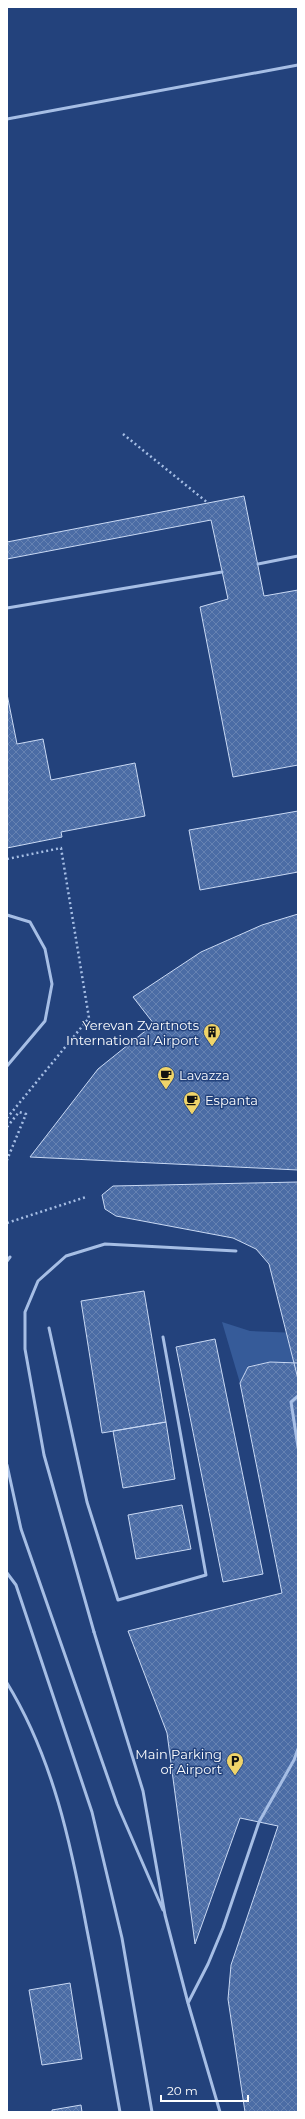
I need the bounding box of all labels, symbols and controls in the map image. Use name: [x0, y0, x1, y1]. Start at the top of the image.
place label: Yerevan Zvartnots International Airport: [66, 1017, 199, 1048]
building icon: Yerevan Zvartnots International Airport: [202, 1022, 222, 1047]
cafe icon: Lavazza: [156, 1065, 176, 1090]
place label: Lavazza: [179, 1067, 230, 1083]
cafe icon: Espanta: [182, 1090, 202, 1115]
place label: Espanta: [205, 1092, 258, 1108]
place label: Main Parking of Airport: [135, 1746, 222, 1777]
parking icon: Main Parking of Airport: [225, 1751, 245, 1776]
scale bar: [161, 2077, 248, 2103]
text: 20 m: [167, 2083, 198, 2098]

